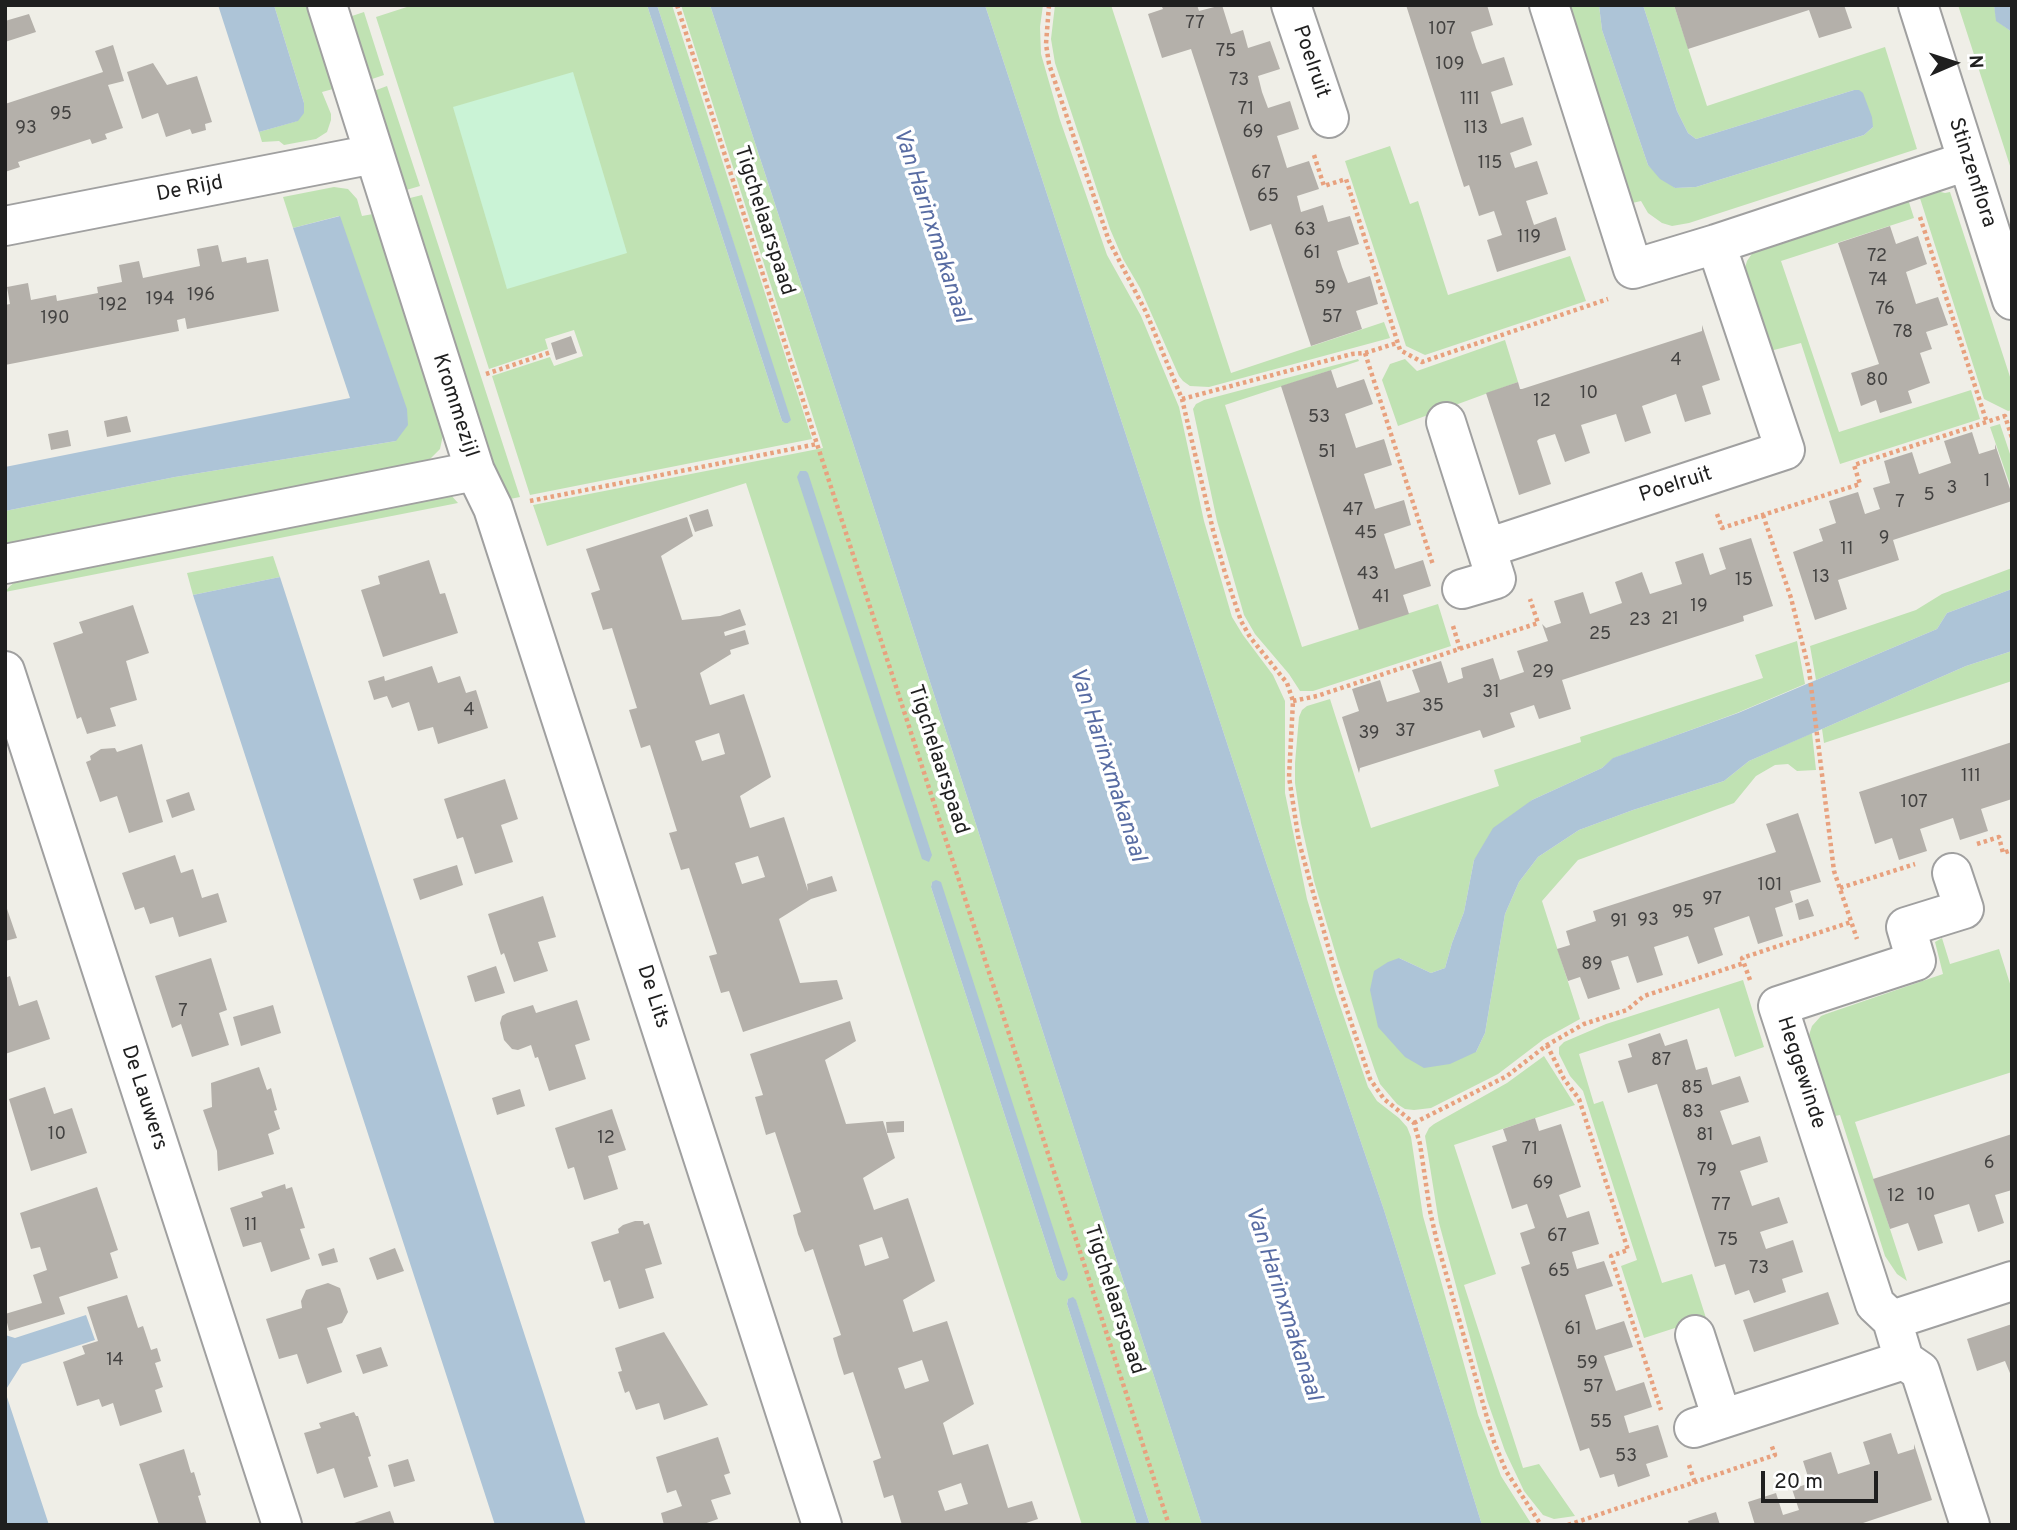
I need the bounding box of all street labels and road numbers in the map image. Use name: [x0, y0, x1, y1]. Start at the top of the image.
street label: Poelruit: [1286, 22, 1334, 102]
street label: Stinzenflora: [1941, 115, 2001, 231]
street label: Tigchelaarspaad: [727, 143, 799, 299]
street label: De Rijd: [155, 171, 225, 209]
street label: Krommezijl: [425, 351, 483, 461]
street label: Poelruit: [1636, 462, 1716, 510]
street label: Tigchelaarspaad: [901, 682, 973, 838]
street label: De Lits: [630, 962, 674, 1032]
street label: Heggewinde: [1770, 1014, 1830, 1132]
street label: De Lauwers: [114, 1042, 172, 1154]
street label: Tigchelaarspaad: [1077, 1222, 1149, 1378]

